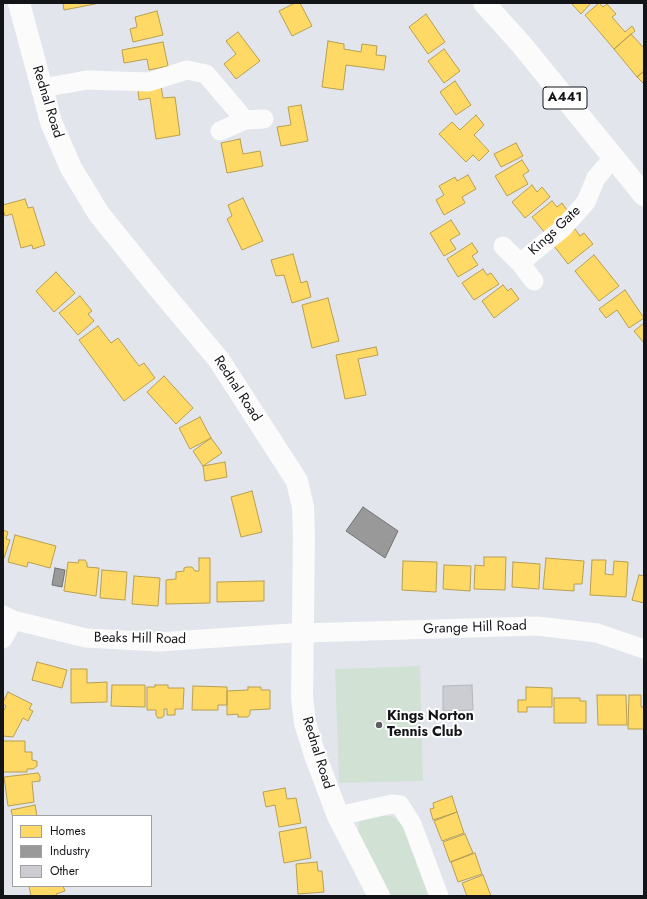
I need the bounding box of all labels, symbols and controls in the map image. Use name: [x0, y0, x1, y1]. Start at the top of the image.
street label: Rednal Road: [28, 64, 66, 140]
road number: A441: [543, 87, 587, 109]
street label: Kings Gate: [526, 203, 584, 259]
street label: Rednal Road: [210, 353, 264, 425]
street label: Grange Hill Road: [423, 618, 527, 638]
street label: Beaks Hill Road: [94, 630, 186, 648]
place label: Kings Norton Tennis Club: [387, 709, 474, 742]
street label: Rednal Road: [298, 715, 336, 791]
marker: Kings Norton Tennis Club: [374, 720, 384, 730]
legend: [12, 815, 152, 887]
text: Homes: [50, 822, 86, 840]
text: Industry: [50, 842, 90, 860]
text: Other: [50, 862, 79, 880]

